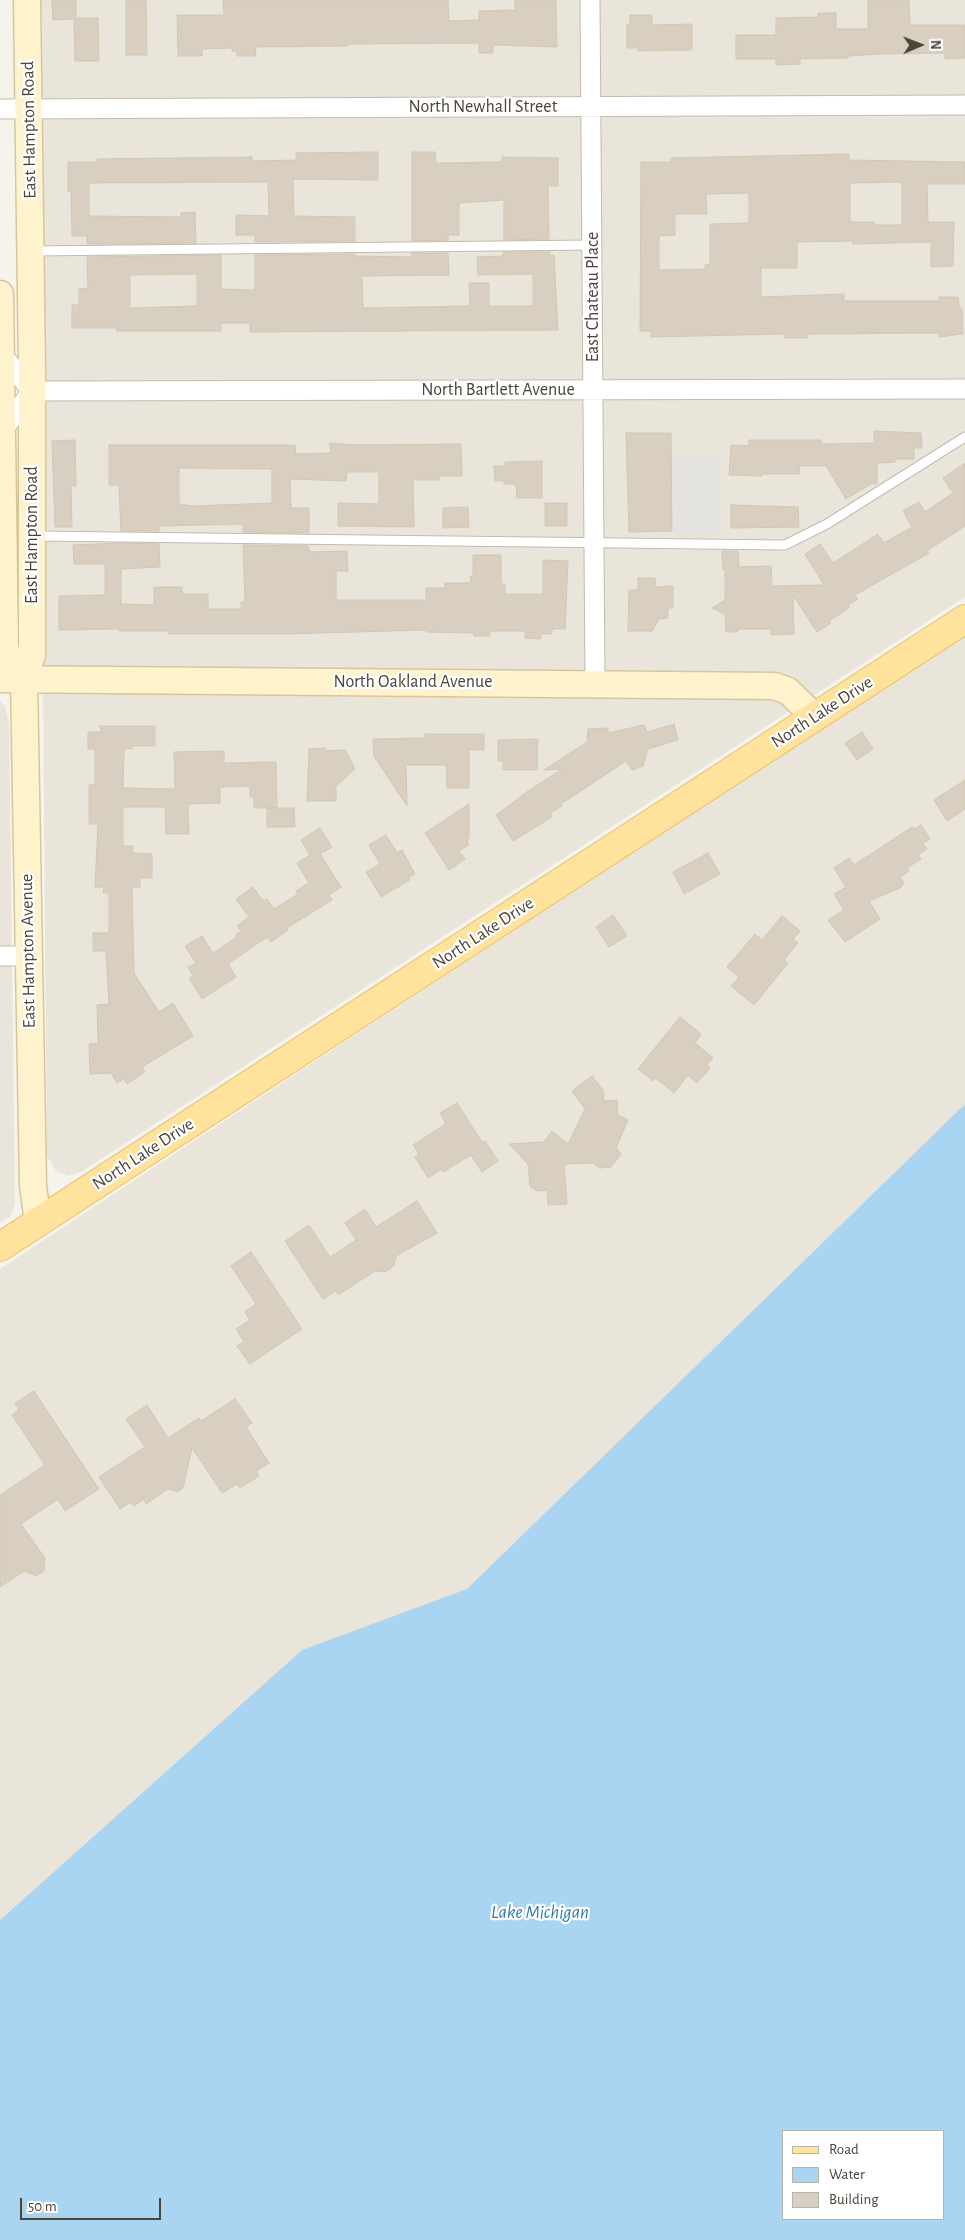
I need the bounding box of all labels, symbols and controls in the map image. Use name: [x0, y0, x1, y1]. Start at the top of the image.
north arrow: [895, 20, 945, 70]
text: N: [928, 40, 942, 50]
street label: East Hampton Road: [17, 61, 41, 199]
street label: North Newhall Street: [409, 96, 557, 118]
street label: East Chateau Place: [582, 232, 604, 362]
street label: North Bartlett Avenue: [421, 379, 575, 401]
street label: East Hampton Road: [21, 466, 43, 604]
street label: North Oakland Avenue: [333, 671, 493, 693]
street label: North Lake Drive: [767, 671, 877, 753]
street label: East Hampton Avenue: [16, 874, 40, 1028]
street label: North Lake Drive: [428, 892, 538, 974]
street label: North Lake Drive: [88, 1113, 198, 1195]
water label: Lake Michigan: [491, 1901, 589, 1923]
legend: [782, 2130, 945, 2220]
text: Road: [829, 2142, 859, 2157]
text: Water: [829, 2167, 865, 2182]
scale bar: [22, 2188, 164, 2220]
text: Building: [829, 2192, 879, 2207]
text: 50 m: [28, 2199, 57, 2214]

